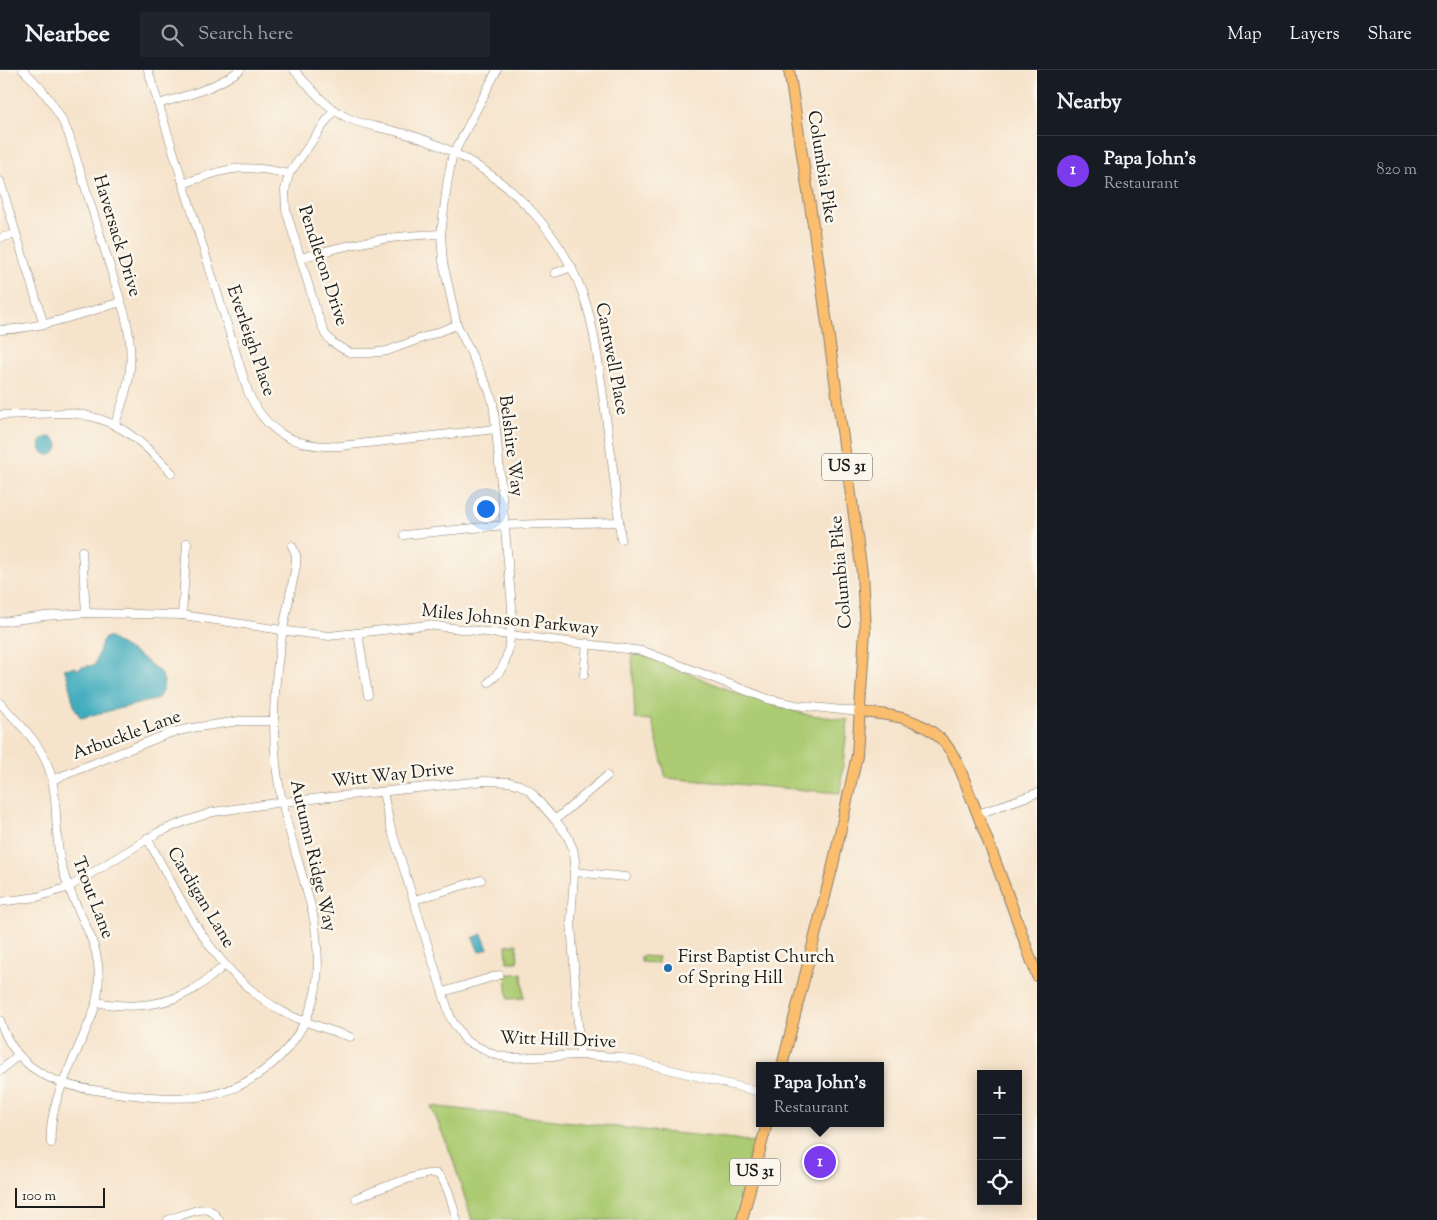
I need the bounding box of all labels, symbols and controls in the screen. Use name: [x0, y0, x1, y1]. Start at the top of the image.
search box: [140, 12, 490, 57]
text: Nearbee: [25, 18, 110, 52]
icon: search: [158, 21, 186, 49]
text: Search here: [198, 21, 293, 48]
text: Map: [1227, 22, 1262, 48]
text: Layers: [1290, 22, 1340, 48]
text: Share: [1368, 22, 1412, 48]
text: Nearby: [1057, 88, 1122, 118]
street label: Columbia Pike: [799, 109, 843, 225]
text: Papa John's: [1104, 146, 1196, 173]
text: 1: [1070, 159, 1076, 182]
text: 820 m: [1377, 159, 1417, 182]
street label: Haversack Drive: [85, 172, 147, 300]
text: Restaurant: [1104, 173, 1179, 196]
street label: Pendleton Drive: [290, 202, 354, 330]
street label: Everleigh Place: [219, 282, 281, 400]
street label: Cantwell Place: [587, 301, 635, 417]
street label: Belshire Way: [491, 394, 529, 498]
road number: US 31: [822, 454, 872, 481]
your location: [473, 496, 499, 522]
street label: Columbia Pike: [824, 514, 860, 630]
street label: Miles Johnson Parkway: [420, 599, 600, 643]
street label: Arbuckle Lane: [69, 704, 185, 768]
street label: Witt Way Drive: [330, 757, 456, 795]
street label: Autumn Ridge Way: [282, 778, 342, 934]
street label: Cardigan Lane: [160, 843, 240, 953]
street label: Trout Lane: [64, 853, 120, 943]
place label: First Baptist Church of Spring Hill: [678, 945, 835, 992]
marker: First Baptist Church of Spring Hill: [662, 962, 674, 974]
street label: Witt Hill Drive: [499, 1026, 617, 1056]
popup: [756, 1062, 884, 1127]
text: Papa John's: [774, 1070, 866, 1097]
map controls: [977, 1070, 1022, 1205]
button: +: [977, 1070, 1022, 1115]
text: Restaurant: [774, 1097, 849, 1120]
button: −: [977, 1115, 1022, 1160]
pin: 1: [804, 1143, 836, 1181]
road number: US 31: [730, 1158, 780, 1186]
button: locate: [977, 1160, 1022, 1205]
scale bar: [15, 1185, 105, 1208]
text: 100 m: [22, 1187, 56, 1207]

